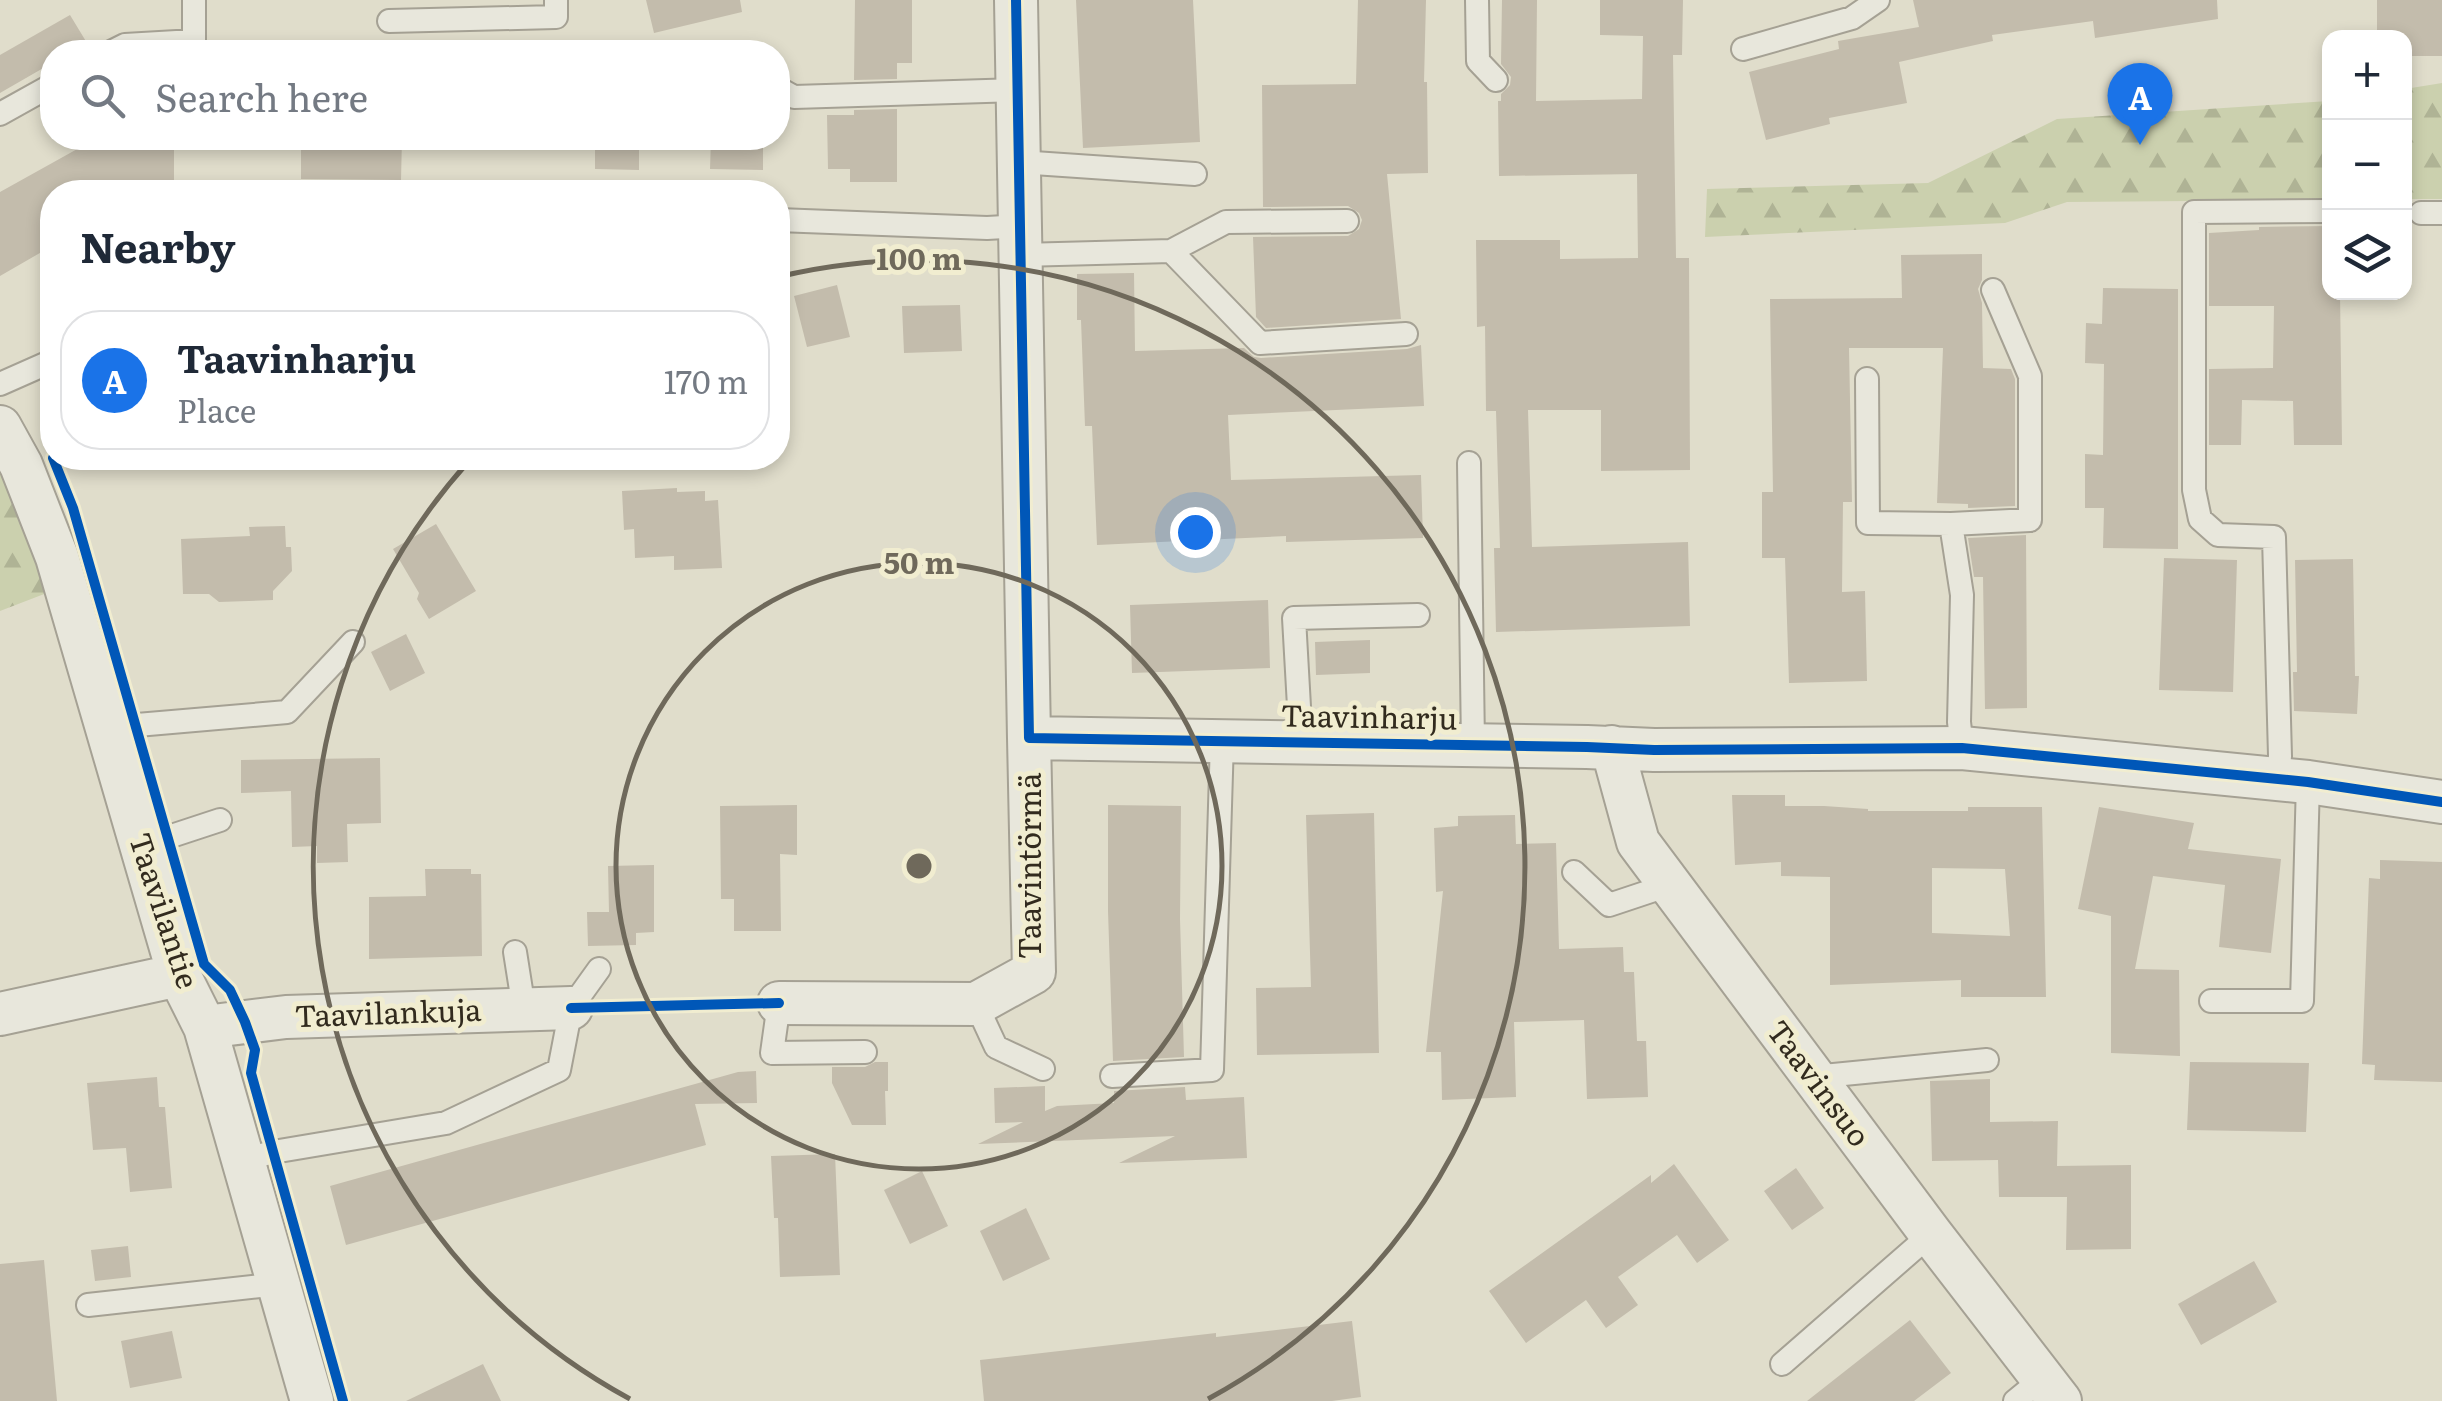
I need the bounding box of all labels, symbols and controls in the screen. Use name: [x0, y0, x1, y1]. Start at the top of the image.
map controls: [2322, 30, 2412, 300]
button: +: [2322, 30, 2412, 120]
search box: [40, 40, 790, 150]
pin: A: [2108, 62, 2172, 145]
text: Search here: [155, 67, 368, 124]
icon: search: [75, 68, 130, 123]
button: −: [2322, 120, 2412, 210]
button: layers: [2322, 210, 2412, 300]
text: Nearby: [80, 214, 236, 276]
text: 100 m: [876, 235, 962, 279]
text: Taavinharju: [177, 328, 416, 385]
text: A: [102, 356, 127, 404]
text: 170 m: [664, 356, 748, 404]
text: Place: [177, 385, 256, 433]
your location: [1170, 507, 1221, 558]
text: 50 m: [884, 539, 954, 583]
street label: Taavinharju: [1280, 691, 1458, 739]
street label: Taavintörmä: [1006, 772, 1050, 959]
street label: Taavilantie: [120, 826, 212, 994]
centre of rings: [901, 848, 937, 884]
street label: Taavilankuja: [294, 986, 483, 1036]
street label: Taavinsuo: [1758, 1010, 1883, 1155]

